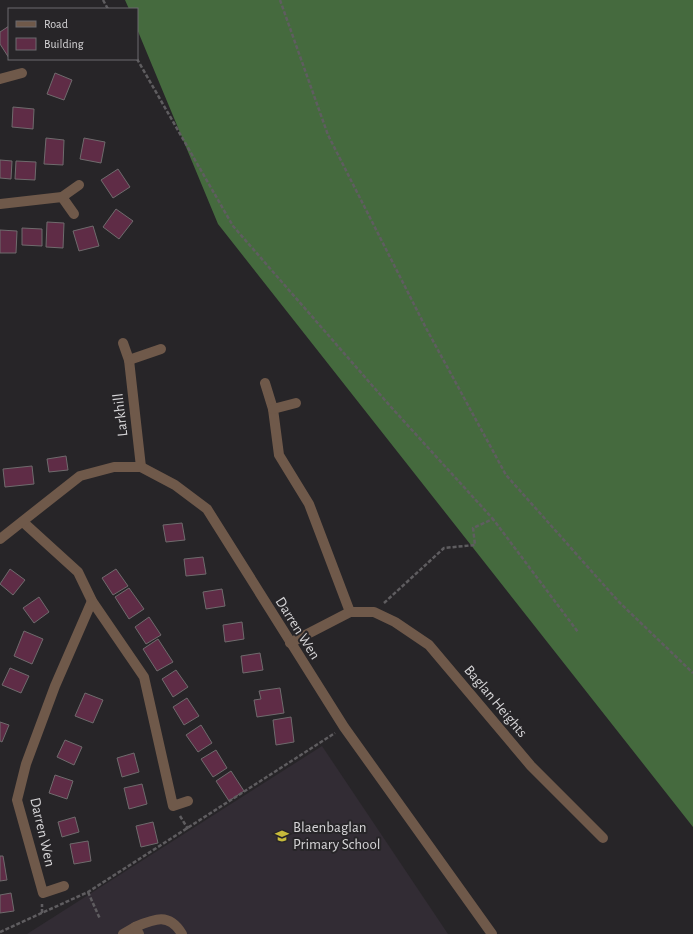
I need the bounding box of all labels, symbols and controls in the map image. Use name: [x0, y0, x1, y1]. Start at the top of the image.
legend: [8, 8, 138, 60]
text: Road: [44, 18, 68, 30]
text: Building: [44, 38, 84, 50]
street label: Larkhill: [110, 392, 131, 437]
street label: Darren Wen: [272, 594, 323, 662]
street label: Baglan Heights: [461, 662, 530, 740]
street label: Darren Wen: [27, 796, 58, 868]
place label: Blaenbaglan Primary School: [293, 820, 381, 852]
school or university icon: Blaenbaglan Primary School: [274, 828, 290, 844]

